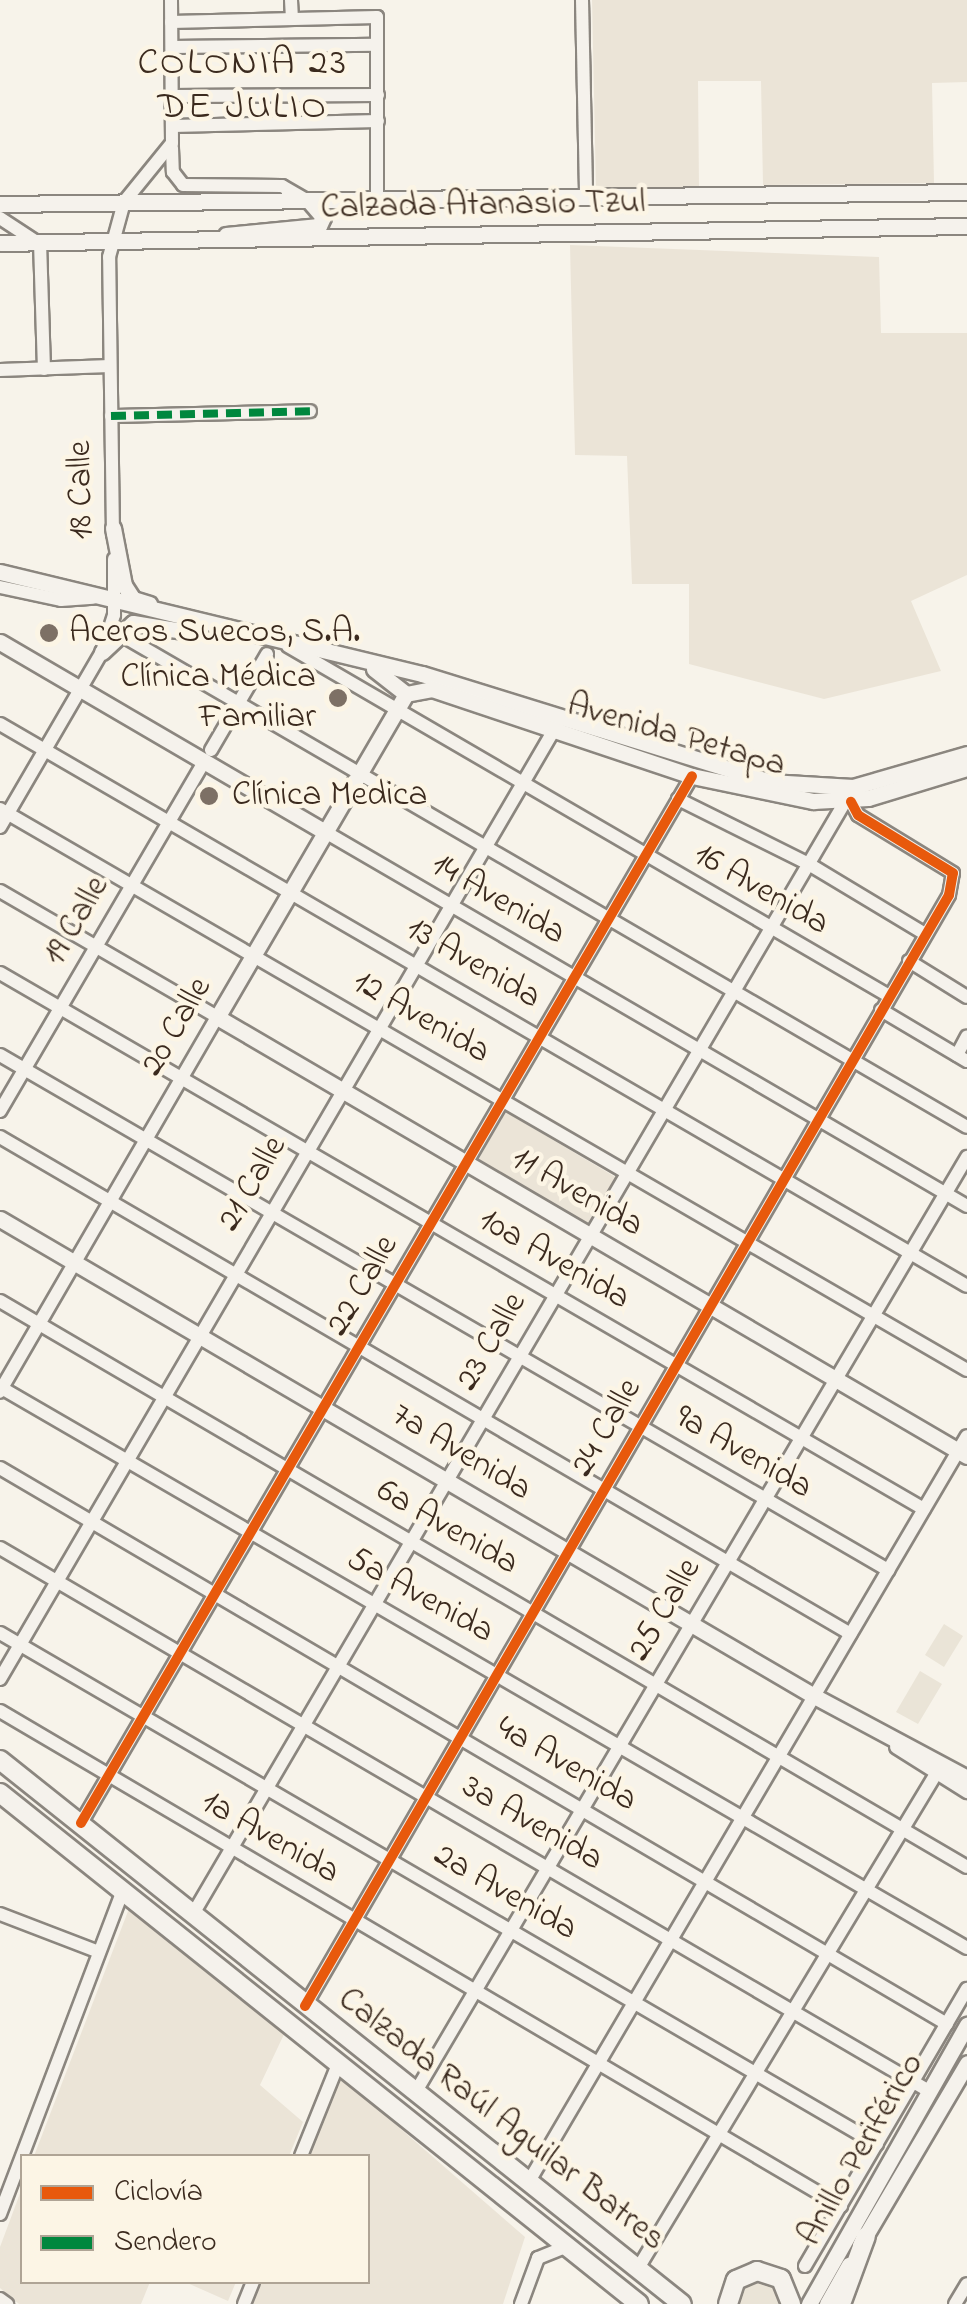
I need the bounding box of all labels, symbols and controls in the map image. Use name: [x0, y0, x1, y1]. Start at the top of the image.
district label: COLONIA 23 DE JULIO: [138, 42, 348, 132]
street label: Calzada Atanasio Tzul: [320, 182, 646, 230]
street label: 18 Calle: [60, 440, 104, 540]
place label: Aceros Suecos, S.A.: [69, 612, 360, 654]
marker: Aceros Suecos, S.A.: [38, 622, 60, 644]
place label: Clínica Médica Familiar: [121, 657, 316, 739]
marker: Clínica Médica Familiar: [325, 685, 351, 711]
street label: Avenida Petapa: [562, 685, 790, 787]
place label: Clínica Medica: [232, 775, 427, 817]
marker: Clínica Medica: [196, 783, 222, 809]
street label: 16 Avenida: [686, 835, 836, 945]
street label: 14 Avenida: [423, 845, 573, 955]
street label: 19 Calle: [35, 869, 119, 973]
street label: 13 Avenida: [398, 909, 548, 1019]
street label: 12 Avenida: [345, 962, 497, 1074]
street label: 20 Calle: [132, 970, 222, 1084]
street label: 21 Calle: [209, 1129, 297, 1239]
street label: 11 Avenida: [504, 1139, 650, 1247]
street label: 10a Avenida: [471, 1200, 637, 1320]
street label: 22 Calle: [318, 1228, 408, 1344]
street label: 23 Calle: [447, 1286, 537, 1398]
street label: 24 Calle: [562, 1372, 652, 1484]
street label: 7a Avenida: [383, 1395, 539, 1511]
street label: 9a Avenida: [667, 1397, 819, 1509]
street label: 6a Avenida: [369, 1471, 525, 1585]
street label: 5a Avenida: [339, 1538, 501, 1654]
street label: 25 Calle: [619, 1551, 711, 1669]
street label: 4a Avenida: [488, 1708, 644, 1822]
street label: 3a Avenida: [454, 1767, 610, 1881]
street label: 1a Avenida: [193, 1782, 347, 1894]
street label: 2a Avenida: [426, 1835, 584, 1951]
street label: Calzada Raúl Aguilar Batres: [329, 1979, 673, 2261]
street label: Anillo Periférico: [790, 2046, 934, 2254]
legend: [20, 2154, 370, 2284]
text: Ciclovía: [114, 2171, 203, 2215]
text: Sendero: [114, 2221, 217, 2265]

